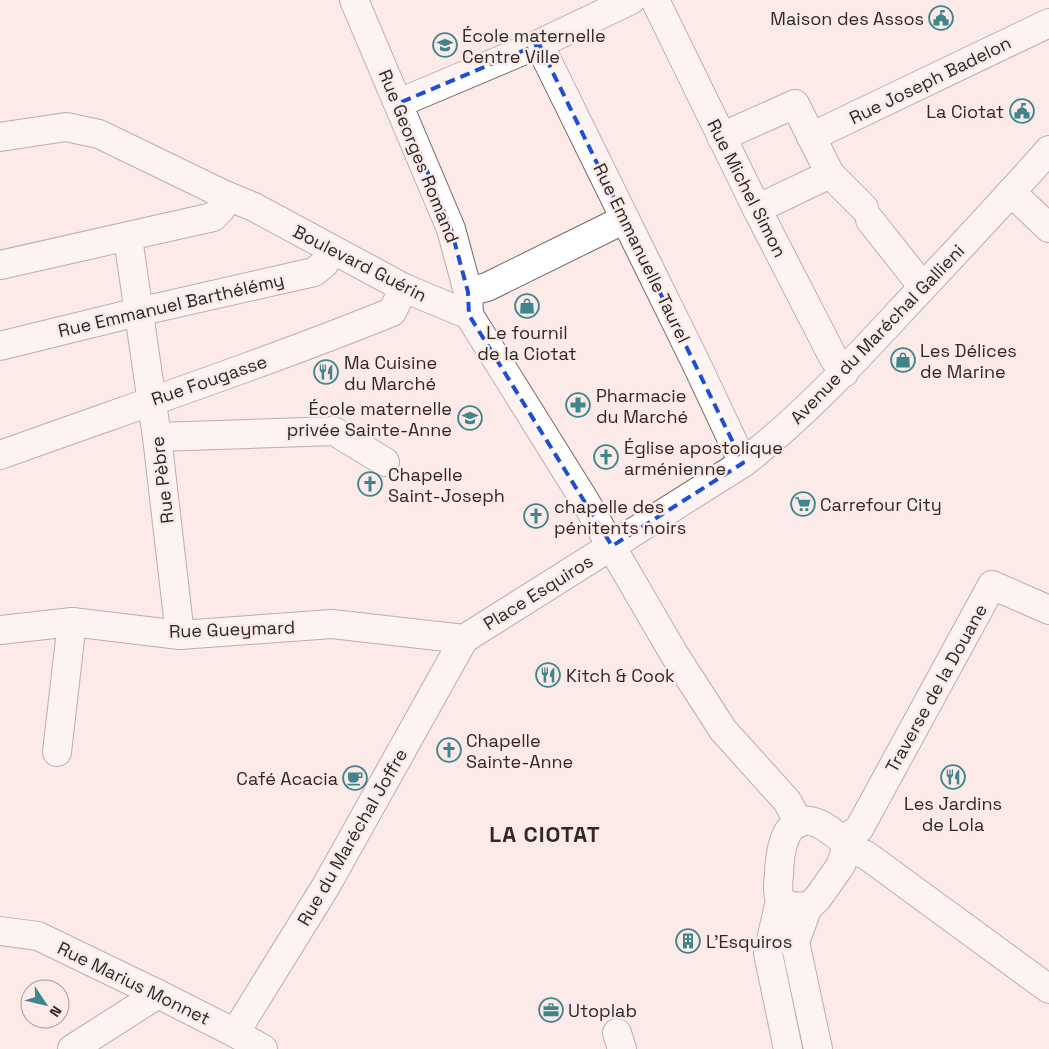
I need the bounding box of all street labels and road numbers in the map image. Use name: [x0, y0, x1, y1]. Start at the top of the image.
street label: Rue Joseph Badelon: [845, 31, 1015, 129]
street label: Rue Georges Romand: [374, 66, 464, 246]
street label: Rue Michel Simon: [702, 115, 792, 261]
street label: Rue Emmanuelle Taurel: [588, 159, 696, 347]
street label: Boulevard Guérin: [289, 219, 431, 307]
street label: Avenue du Maréchal Gallieni: [785, 239, 969, 429]
street label: Rue Emmanuel Barthélémy: [56, 268, 286, 342]
street label: Rue Fougasse: [148, 349, 270, 411]
street label: Rue Pèbre: [145, 435, 179, 525]
street label: Place Esquiros: [479, 549, 597, 635]
street label: Traverse de la Douane: [880, 600, 992, 776]
street label: Rue Gueymard: [169, 615, 295, 643]
street label: Rue du Maréchal Joffre: [292, 744, 412, 930]
street label: Rue Marius Monnet: [54, 936, 214, 1030]

